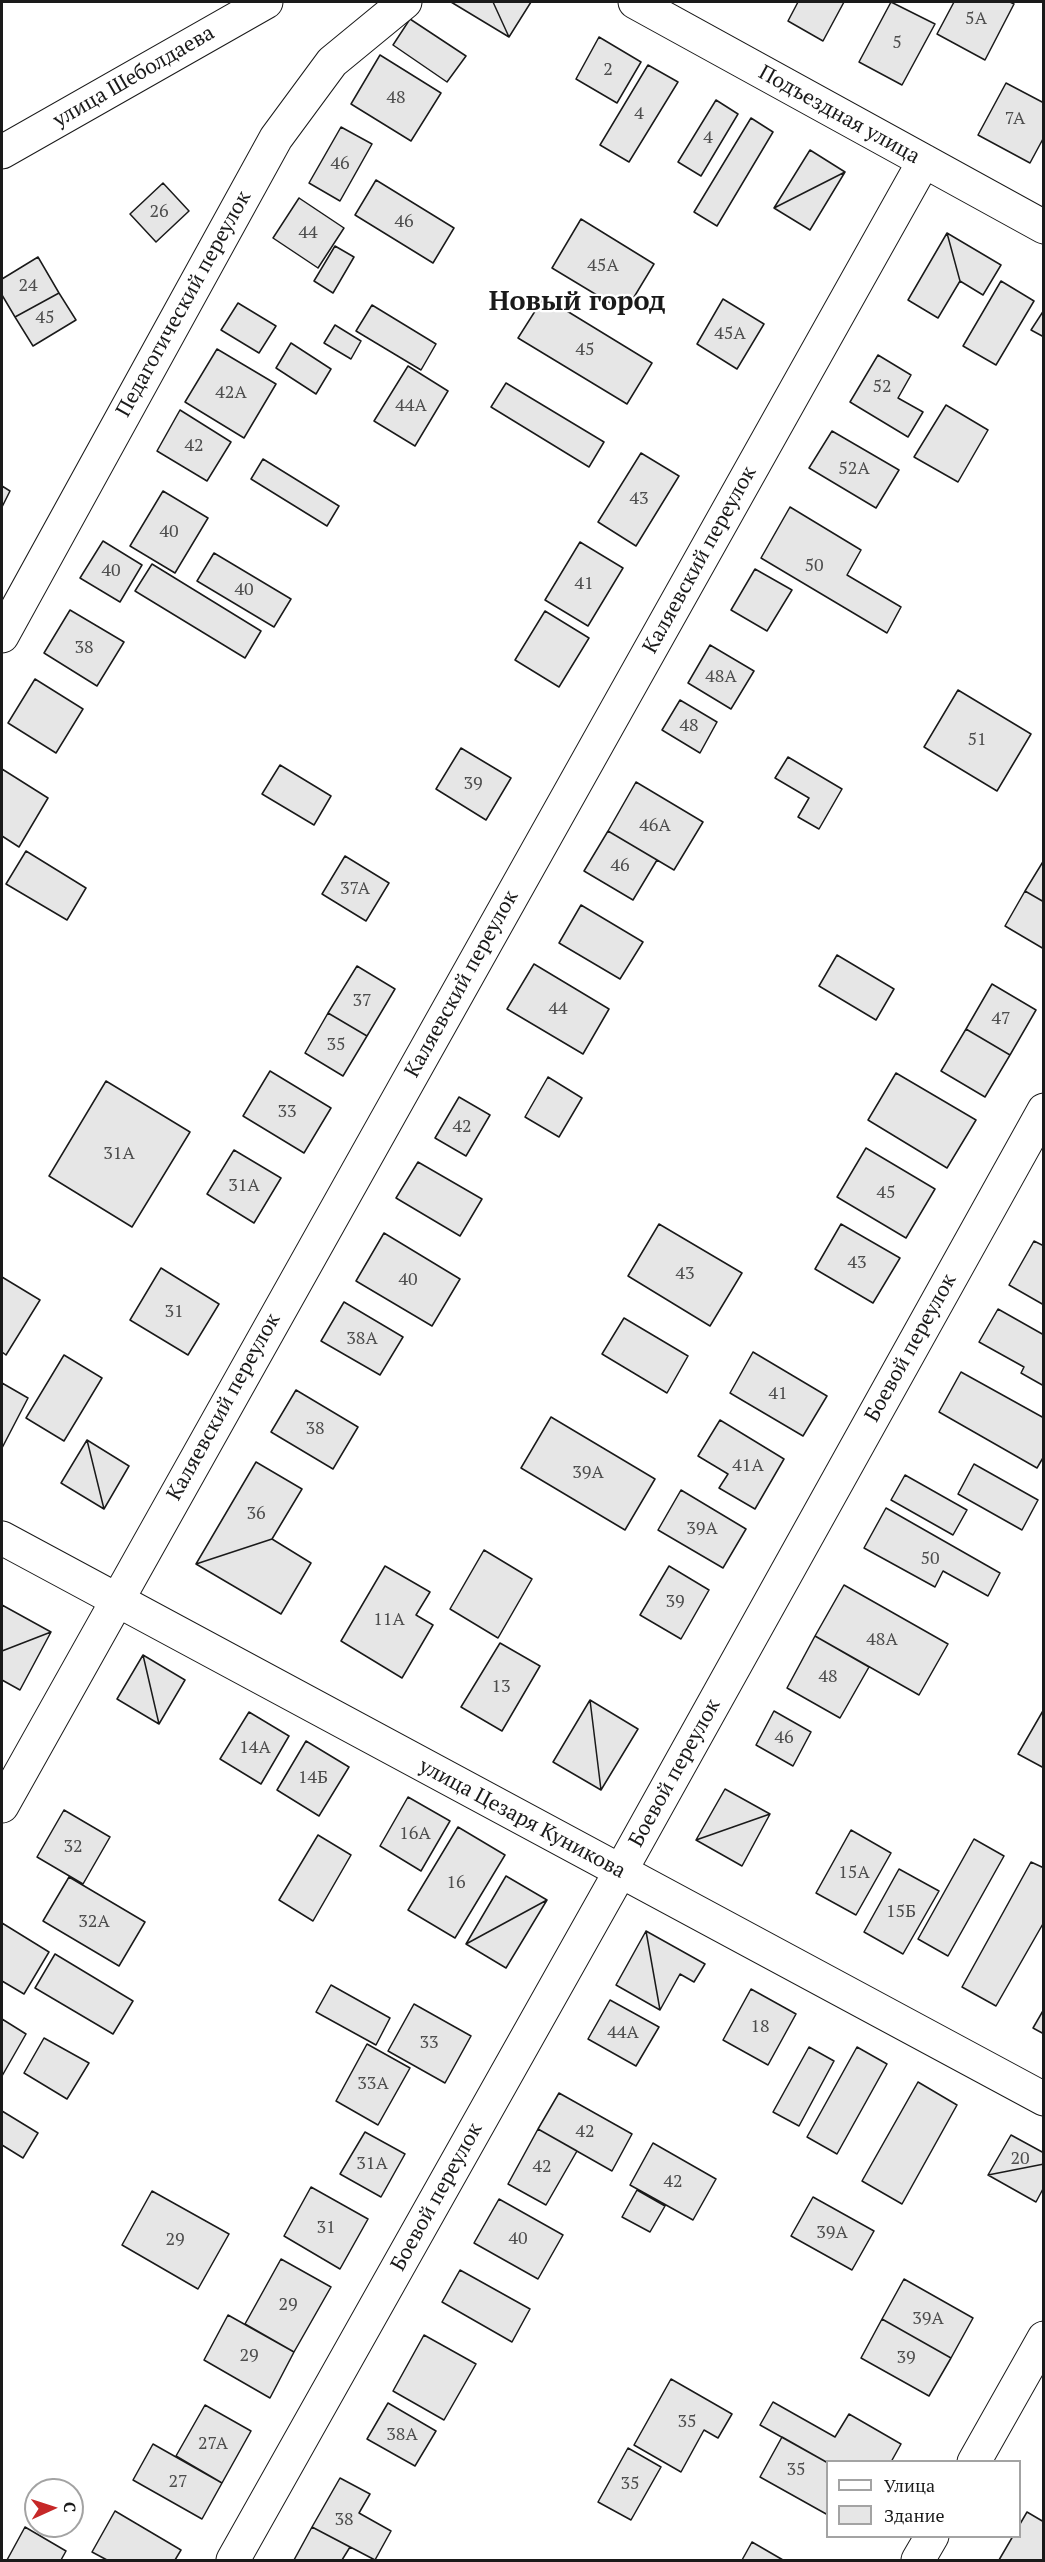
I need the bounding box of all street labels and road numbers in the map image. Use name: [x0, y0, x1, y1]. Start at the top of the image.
street label: улица Шеболдаева: [49, 21, 219, 133]
street label: Подъездная улица: [754, 60, 924, 170]
street label: Педагогический переулок: [111, 187, 257, 421]
street label: Каляевский переулок: [638, 462, 762, 658]
street label: Каляевский переулок: [400, 886, 524, 1082]
street label: Боевой переулок: [860, 1270, 962, 1426]
street label: Каляевский переулок: [162, 1309, 286, 1505]
street label: Боевой переулок: [624, 1695, 726, 1851]
street label: улица Цезаря Куникова: [414, 1754, 630, 1884]
street label: Боевой переулок: [386, 2119, 488, 2275]

